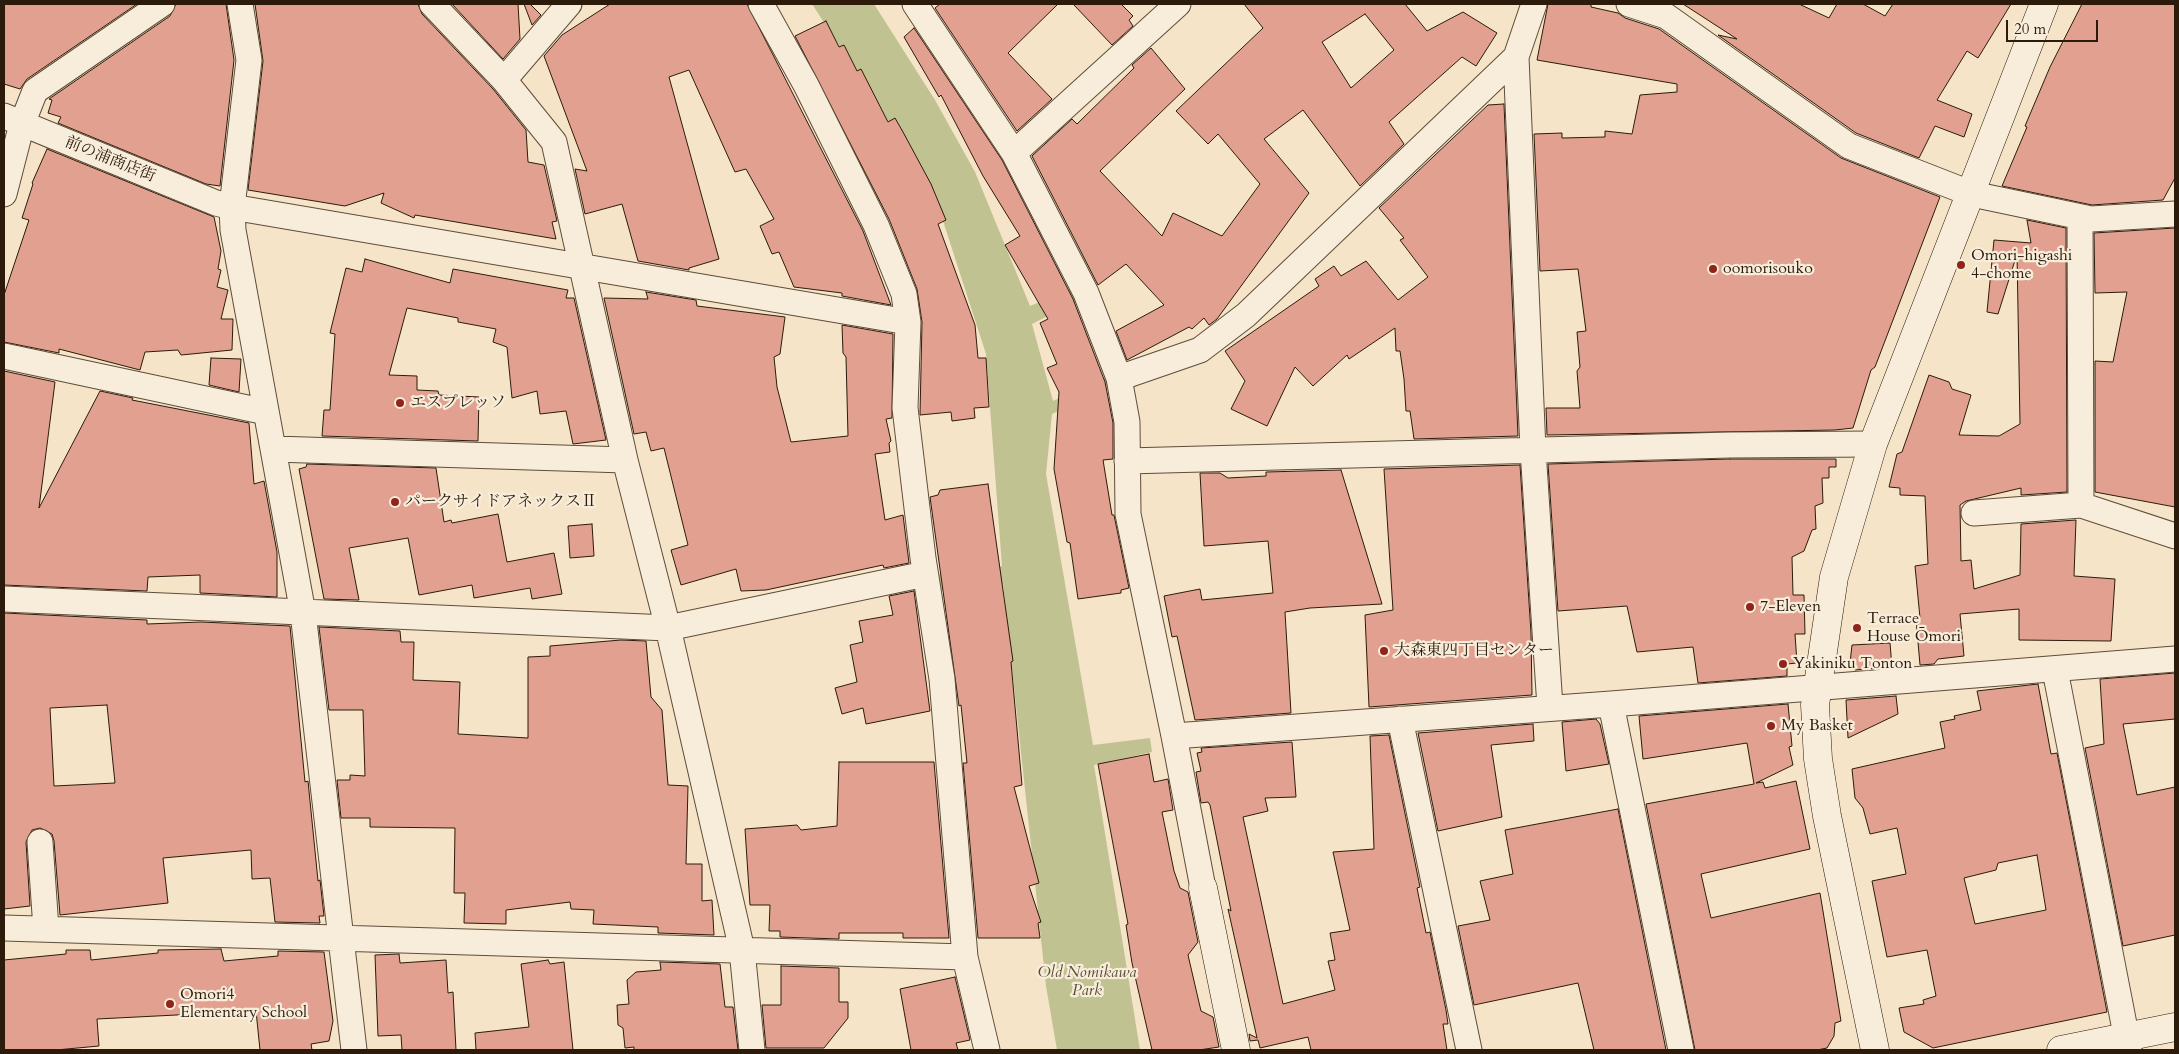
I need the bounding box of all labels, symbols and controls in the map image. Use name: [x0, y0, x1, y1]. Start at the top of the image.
scale bar: [2009, 10, 2102, 42]
text: 20 m: [2014, 19, 2046, 39]
street label: 前の浦商店街: [62, 133, 158, 187]
place label: Omori-higashi 4-chome: [1971, 246, 2072, 284]
place label: oomorisouko: [1723, 259, 1813, 279]
marker: Omori-higashi 4-chome: [1955, 259, 1967, 271]
marker: oomorisouko: [1707, 263, 1719, 275]
place label: エスプレッソ: [410, 393, 506, 413]
marker: エスプレッソ: [394, 397, 406, 409]
place label: パークサイドアネックスⅡ: [405, 492, 597, 512]
marker: パークサイドアネックスⅡ: [389, 496, 401, 508]
place label: 7-Eleven: [1760, 597, 1821, 617]
marker: 7-Eleven: [1744, 601, 1756, 613]
place label: Terrace House Ōmori: [1867, 609, 1961, 647]
marker: Terrace House Ōmori: [1851, 622, 1863, 634]
place label: 大森東四丁目センター: [1394, 641, 1554, 661]
marker: 大森東四丁目センター: [1378, 645, 1390, 657]
place label: Yakiniku Tonton: [1793, 654, 1912, 674]
marker: Yakiniku Tonton: [1777, 658, 1789, 670]
place label: My Basket: [1781, 716, 1853, 736]
marker: My Basket: [1765, 720, 1777, 732]
park label: Old Nomikawa Park: [1038, 963, 1136, 1001]
place label: Omori4 Elementary School: [180, 985, 307, 1023]
marker: Omori4 Elementary School: [164, 998, 176, 1010]

